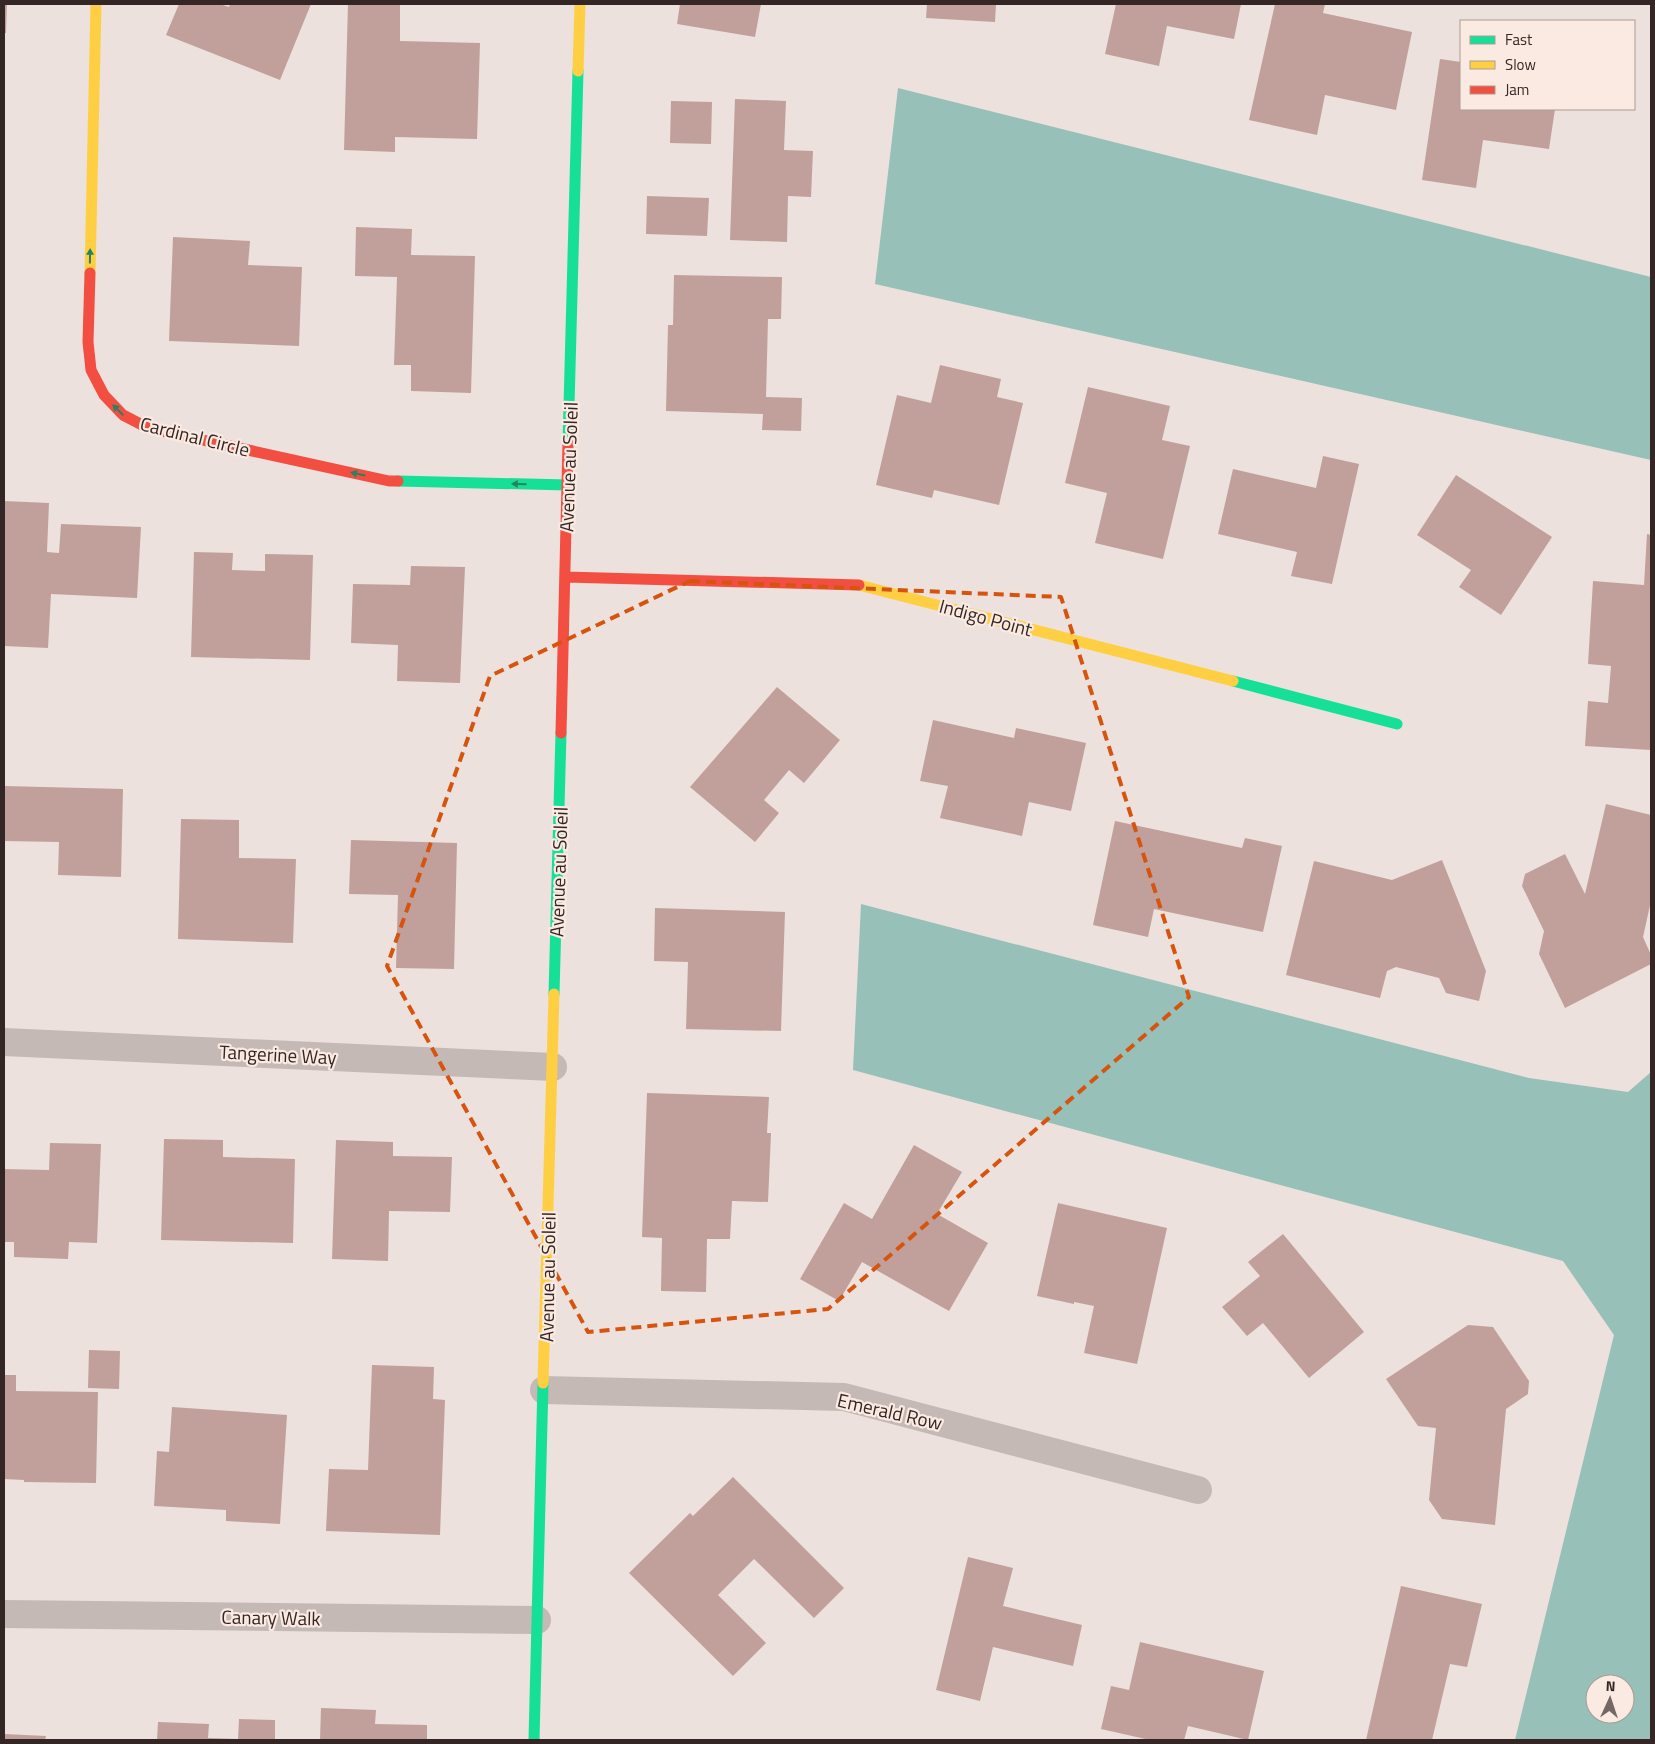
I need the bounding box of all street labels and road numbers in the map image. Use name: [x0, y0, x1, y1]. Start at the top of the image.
street label: Avenue au Soleil: [551, 401, 585, 533]
street label: Cardinal Circle: [137, 408, 253, 464]
street label: Indigo Point: [936, 591, 1036, 643]
street label: Avenue au Soleil: [541, 806, 575, 938]
street label: Tangerine Way: [219, 1036, 337, 1072]
street label: Avenue au Soleil: [531, 1212, 563, 1342]
street label: Emerald Row: [835, 1385, 945, 1437]
street label: Canary Walk: [221, 1602, 321, 1632]

